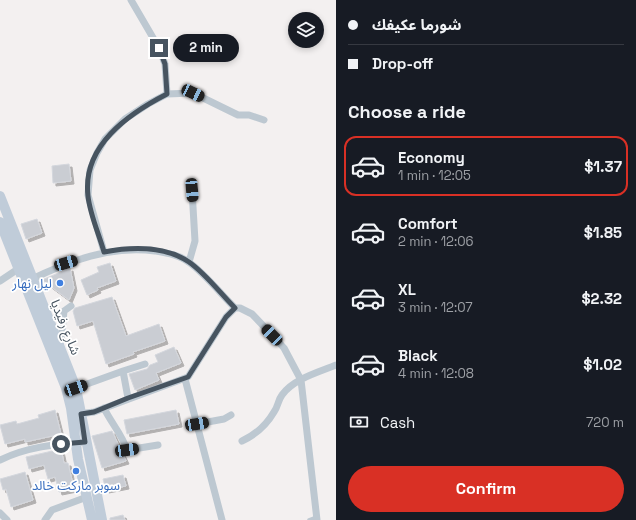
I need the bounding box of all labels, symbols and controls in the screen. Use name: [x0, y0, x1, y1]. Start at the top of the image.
map controls: [288, 12, 324, 48]
button: layers: [288, 12, 324, 48]
text: شورما عكيفك: [372, 15, 462, 34]
callout: 2 min: [173, 34, 239, 62]
route end: [150, 39, 168, 57]
text: 2 min: [189, 39, 223, 56]
text: Drop-off: [372, 54, 433, 73]
car: [180, 82, 206, 104]
text: Choose a ride: [348, 100, 466, 123]
icon: car: [350, 148, 386, 184]
text: Economy: [398, 148, 465, 167]
text: $1.37: [584, 157, 622, 176]
text: 1 min · 12:05: [398, 167, 471, 184]
car: [185, 178, 199, 202]
icon: car: [350, 214, 386, 250]
text: Comfort: [398, 214, 458, 233]
text: $1.85: [584, 223, 622, 242]
text: 2 min · 12:06: [398, 233, 473, 250]
car: [53, 254, 79, 272]
place label: ليل نهار: [11, 275, 52, 292]
marker: ليل نهار: [55, 278, 65, 288]
icon: car: [350, 280, 386, 316]
text: XL: [398, 280, 416, 299]
text: $2.32: [581, 289, 622, 308]
street label: شارع رفيديا: [45, 297, 84, 358]
text: 3 min · 12:07: [398, 299, 473, 316]
car: [259, 322, 285, 348]
icon: car: [350, 346, 386, 382]
text: Black: [398, 346, 438, 365]
text: $1.02: [583, 355, 622, 374]
text: 4 min · 12:08: [398, 365, 474, 382]
car: [63, 378, 89, 398]
icon: cash: [348, 411, 370, 433]
text: Cash: [380, 413, 415, 432]
text: 720 m: [586, 414, 624, 431]
car: [184, 416, 210, 432]
route start: [52, 435, 70, 453]
car: [114, 442, 140, 458]
marker: سوبر مارکت خالد: [71, 466, 81, 476]
button: Confirm: [348, 466, 624, 512]
place label: سوبر مارکت خالد: [32, 477, 120, 494]

